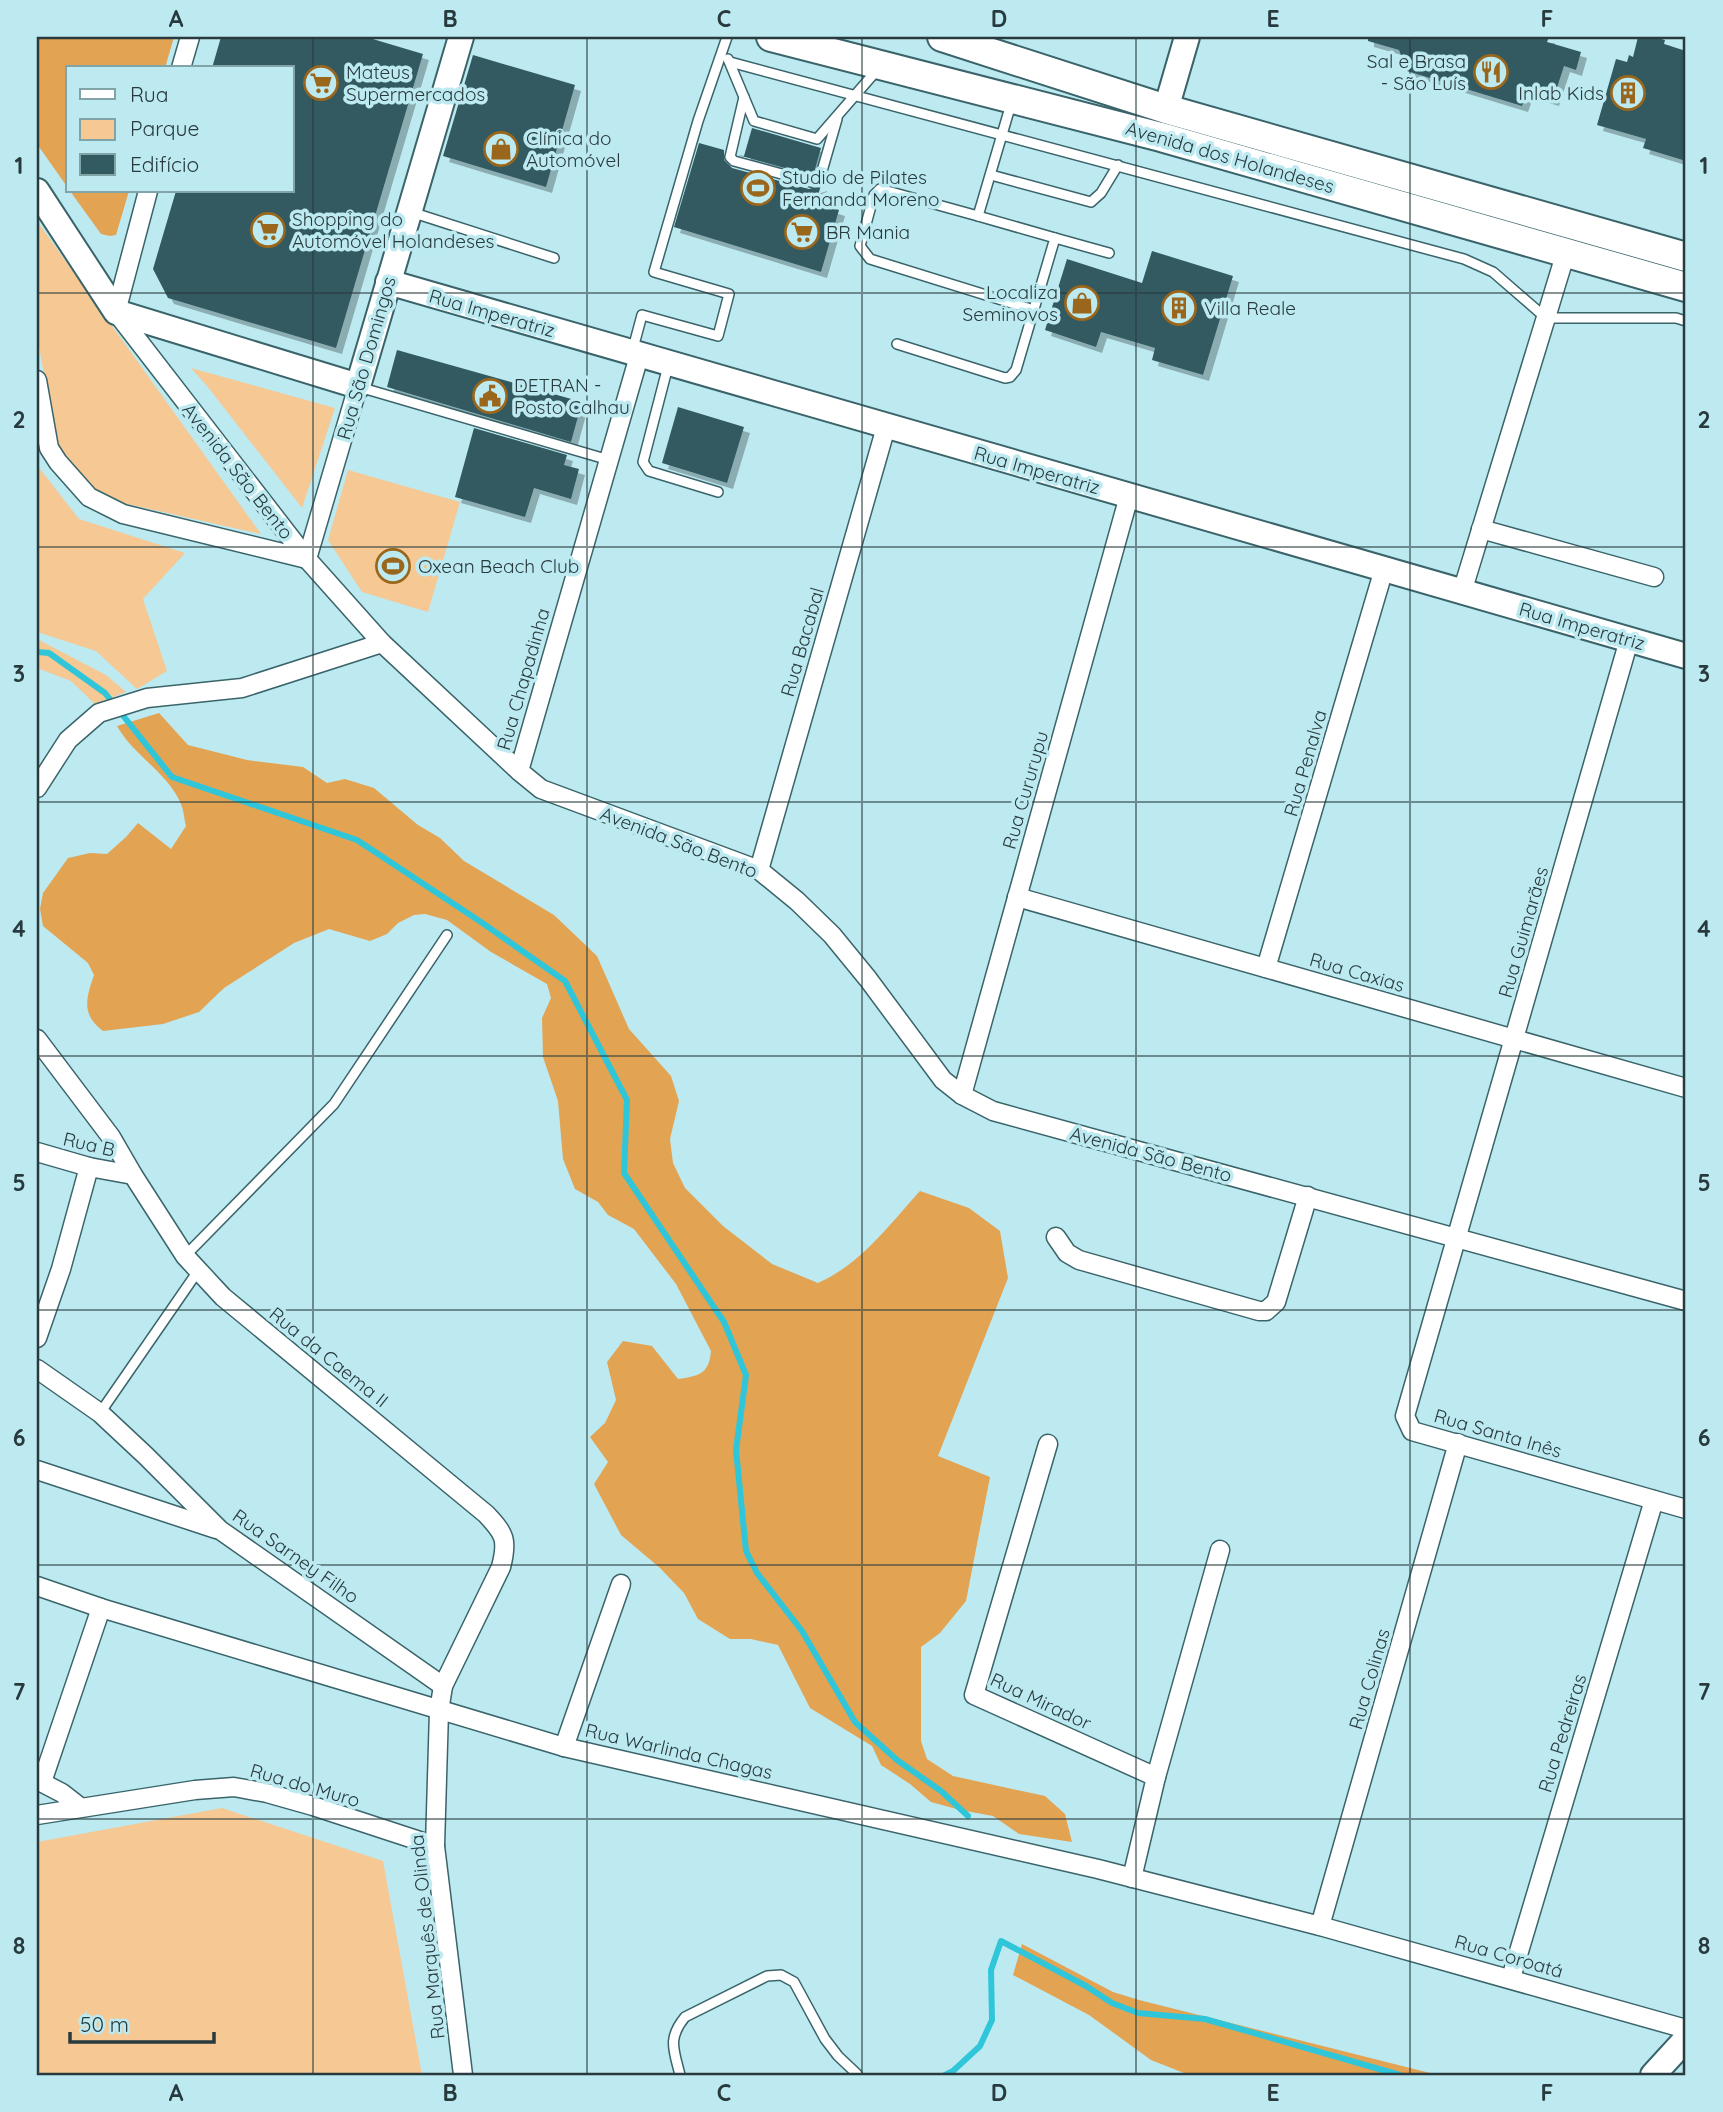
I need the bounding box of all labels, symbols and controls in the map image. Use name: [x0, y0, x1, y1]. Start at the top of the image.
text: A: [169, 4, 184, 33]
text: B: [442, 4, 458, 33]
text: C: [717, 4, 731, 33]
text: D: [991, 4, 1007, 33]
text: E: [1266, 4, 1280, 33]
text: F: [1541, 4, 1553, 33]
place label: Sal e Brasa - São Luís: [1367, 49, 1466, 95]
restaurant icon: Sal e Brasa - São Luís: [1472, 53, 1510, 91]
place label: Mateus Supermercados: [346, 60, 485, 106]
supermarket icon: Mateus Supermercados: [302, 64, 340, 102]
legend: [66, 66, 294, 192]
building icon: Inlab Kids: [1609, 74, 1647, 112]
text: Rua: [130, 81, 169, 107]
place label: Inlab Kids: [1518, 81, 1604, 105]
text: Parque: [130, 115, 199, 141]
street label: Avenida dos Holandeses: [1123, 116, 1337, 198]
place label: Clínica do Automóvel: [526, 126, 621, 172]
shop icon: Clínica do Automóvel: [482, 130, 520, 168]
text: 1: [15, 151, 23, 180]
text: Edifício: [130, 151, 199, 177]
text: 1: [1700, 151, 1708, 180]
place label: Studio de Pilates Fernanda Moreno: [782, 165, 940, 211]
sports icon: Studio de Pilates Fernanda Moreno: [739, 169, 777, 207]
place label: Shopping do Automóvel Holandeses: [292, 207, 495, 253]
supermarket icon: Shopping do Automóvel Holandeses: [249, 211, 287, 249]
supermarket icon: BR Mania: [783, 213, 821, 251]
place label: BR Mania: [826, 220, 910, 244]
street label: Rua São Domingos: [331, 274, 401, 442]
place label: Localiza Seminovos: [962, 280, 1058, 326]
street label: Rua Imperatriz: [426, 284, 558, 342]
shop icon: Localiza Seminovos: [1063, 284, 1101, 322]
building icon: Villa Reale: [1160, 289, 1198, 327]
place label: Villa Reale: [1204, 296, 1296, 320]
place label: DETRAN - Posto Calhau: [514, 373, 630, 419]
public building icon: DETRAN - Posto Calhau: [471, 377, 509, 415]
street label: Avenida São Bento: [177, 398, 299, 544]
text: 2: [12, 405, 26, 434]
text: 2: [1697, 405, 1711, 434]
street label: Rua Imperatriz: [971, 441, 1103, 499]
sports icon: Oxean Beach Club: [374, 547, 412, 585]
place label: Oxean Beach Club: [418, 554, 579, 578]
street label: Rua Bacabal: [775, 585, 829, 699]
street label: Rua Imperatriz: [1516, 597, 1648, 655]
street label: Rua Chapadinha: [491, 605, 555, 753]
text: 3: [13, 659, 25, 688]
text: 3: [1698, 659, 1710, 688]
street label: Rua Penalva: [1278, 707, 1332, 819]
street label: Rua Cururupu: [997, 728, 1053, 852]
street label: Avenida São Bento: [597, 801, 761, 883]
street label: Rua Guimarães: [1493, 864, 1553, 1000]
text: 4: [12, 914, 26, 943]
text: 4: [1697, 914, 1711, 943]
street label: Rua Caxias: [1307, 947, 1407, 997]
street label: Avenida São Bento: [1067, 1121, 1235, 1187]
street label: Rua B: [61, 1126, 117, 1162]
text: 5: [12, 1168, 26, 1197]
text: 5: [1697, 1168, 1711, 1197]
street label: Rua da Caema II: [265, 1302, 393, 1412]
street label: Rua Santa Inês: [1431, 1403, 1565, 1463]
text: 6: [13, 1423, 25, 1452]
text: 6: [1698, 1423, 1710, 1452]
street label: Rua Sarney Filho: [228, 1504, 364, 1608]
street label: Rua Colinas: [1343, 1626, 1395, 1732]
street label: Rua Mirador: [987, 1667, 1096, 1735]
street label: Rua Pedreiras: [1533, 1671, 1591, 1795]
text: 7: [13, 1677, 26, 1706]
text: 7: [1698, 1677, 1711, 1706]
street label: Rua Warlinda Chagas: [583, 1718, 775, 1784]
street label: Rua do Muro: [247, 1758, 363, 1812]
street label: Rua Marquês de Olinda: [404, 1833, 450, 2041]
street label: Rua Coroatá: [1452, 1929, 1566, 1983]
text: 8: [13, 1931, 25, 1960]
text: 8: [1698, 1931, 1710, 1960]
scale bar: [70, 2000, 214, 2044]
text: 50 m: [80, 2011, 129, 2037]
text: A: [169, 2078, 184, 2107]
text: B: [442, 2078, 458, 2107]
text: C: [717, 2078, 731, 2107]
text: D: [991, 2078, 1007, 2107]
text: E: [1266, 2078, 1280, 2107]
text: F: [1541, 2078, 1553, 2107]

